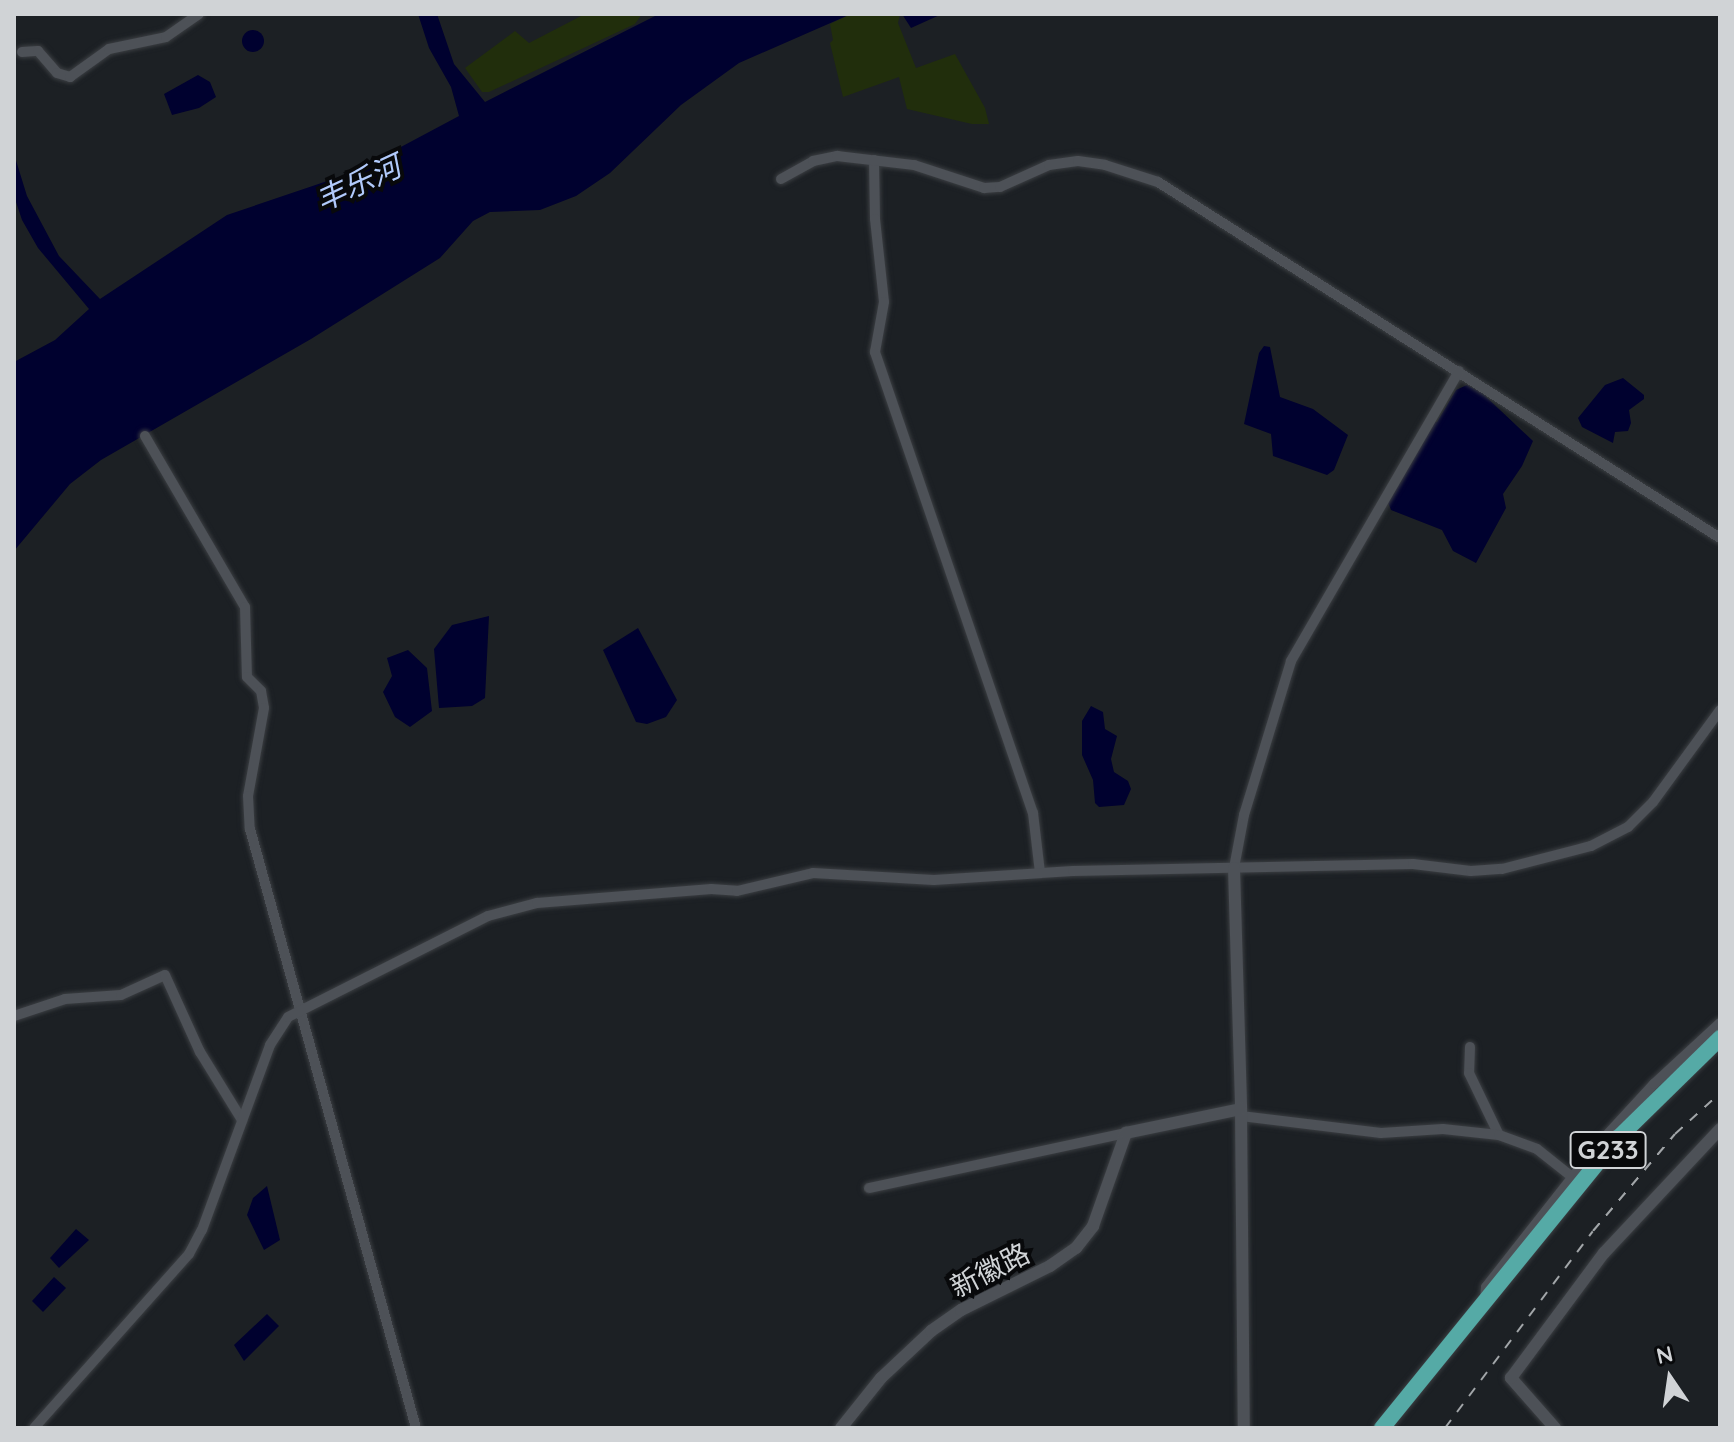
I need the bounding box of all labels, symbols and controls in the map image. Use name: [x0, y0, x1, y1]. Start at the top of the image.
water label: 丰乐河: [310, 148, 406, 218]
road number: G233: [1568, 1128, 1648, 1172]
street label: 新徽路: [945, 1236, 1035, 1304]
north arrow: [1630, 1338, 1710, 1418]
text: N: [1654, 1339, 1676, 1370]

